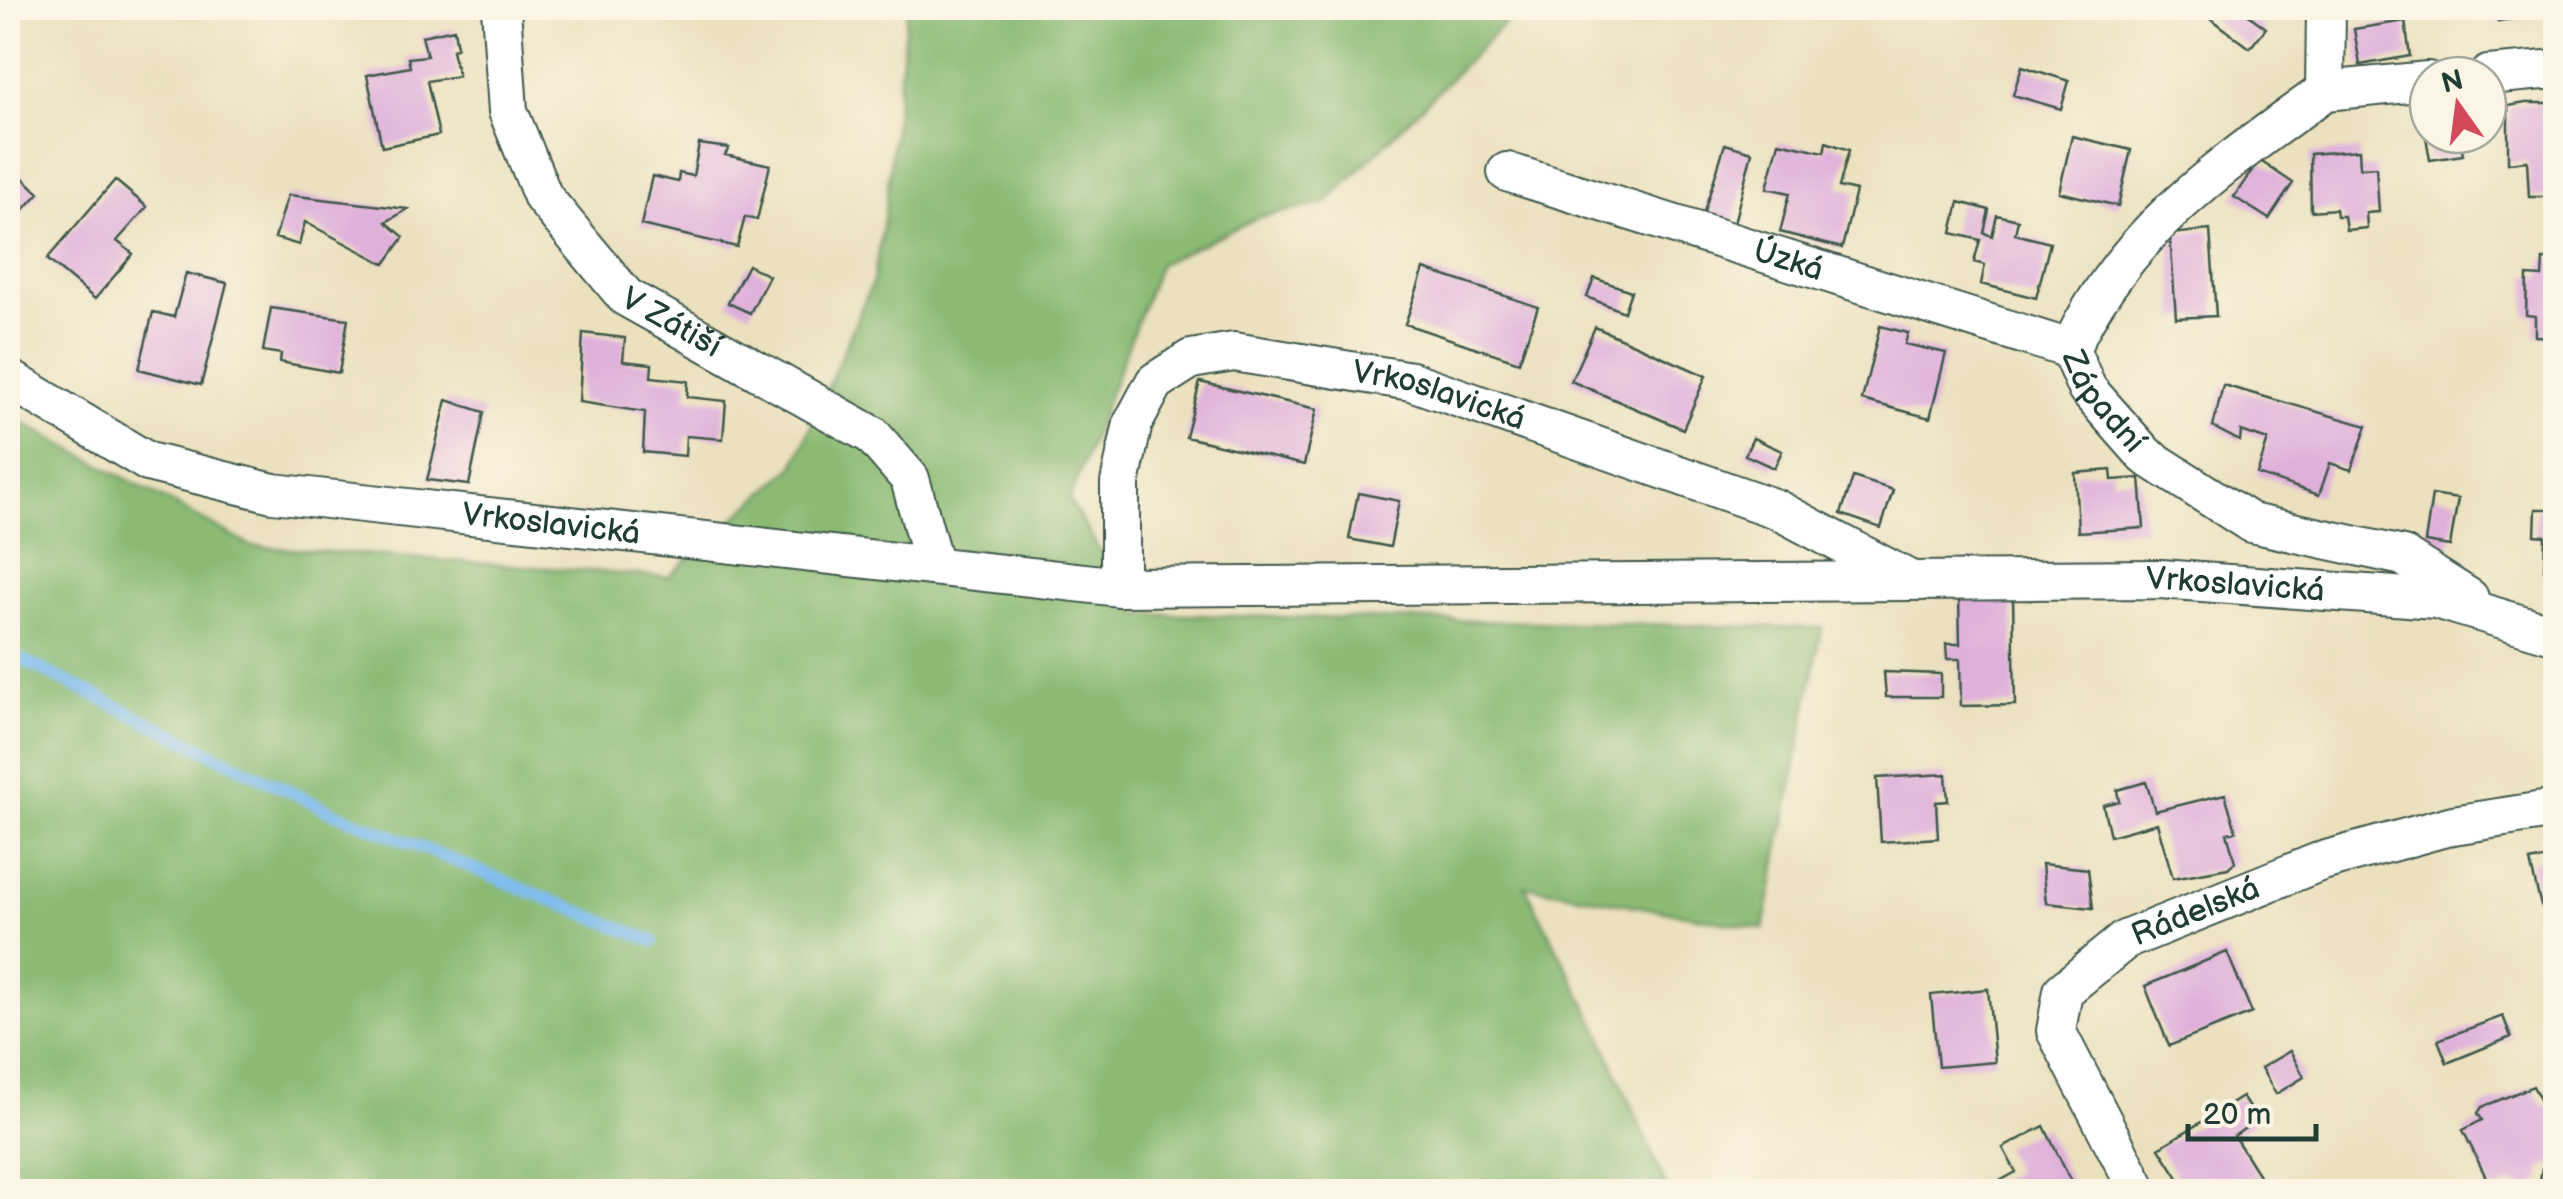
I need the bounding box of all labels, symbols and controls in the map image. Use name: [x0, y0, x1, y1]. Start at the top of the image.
north arrow: [2408, 55, 2508, 155]
text: N: [2438, 64, 2467, 101]
street label: Úzká: [1749, 230, 1828, 290]
street label: V Zátiší: [614, 279, 729, 366]
street label: Západní: [2053, 344, 2154, 461]
street label: Vrkoslavická: [1350, 352, 1531, 439]
street label: Vrkoslavická: [460, 495, 642, 553]
street label: Vrkoslavická: [2146, 559, 2326, 610]
street label: Rádelská: [2126, 868, 2265, 955]
scale bar: [2188, 1079, 2316, 1141]
text: 20 m: [2203, 1097, 2271, 1133]

